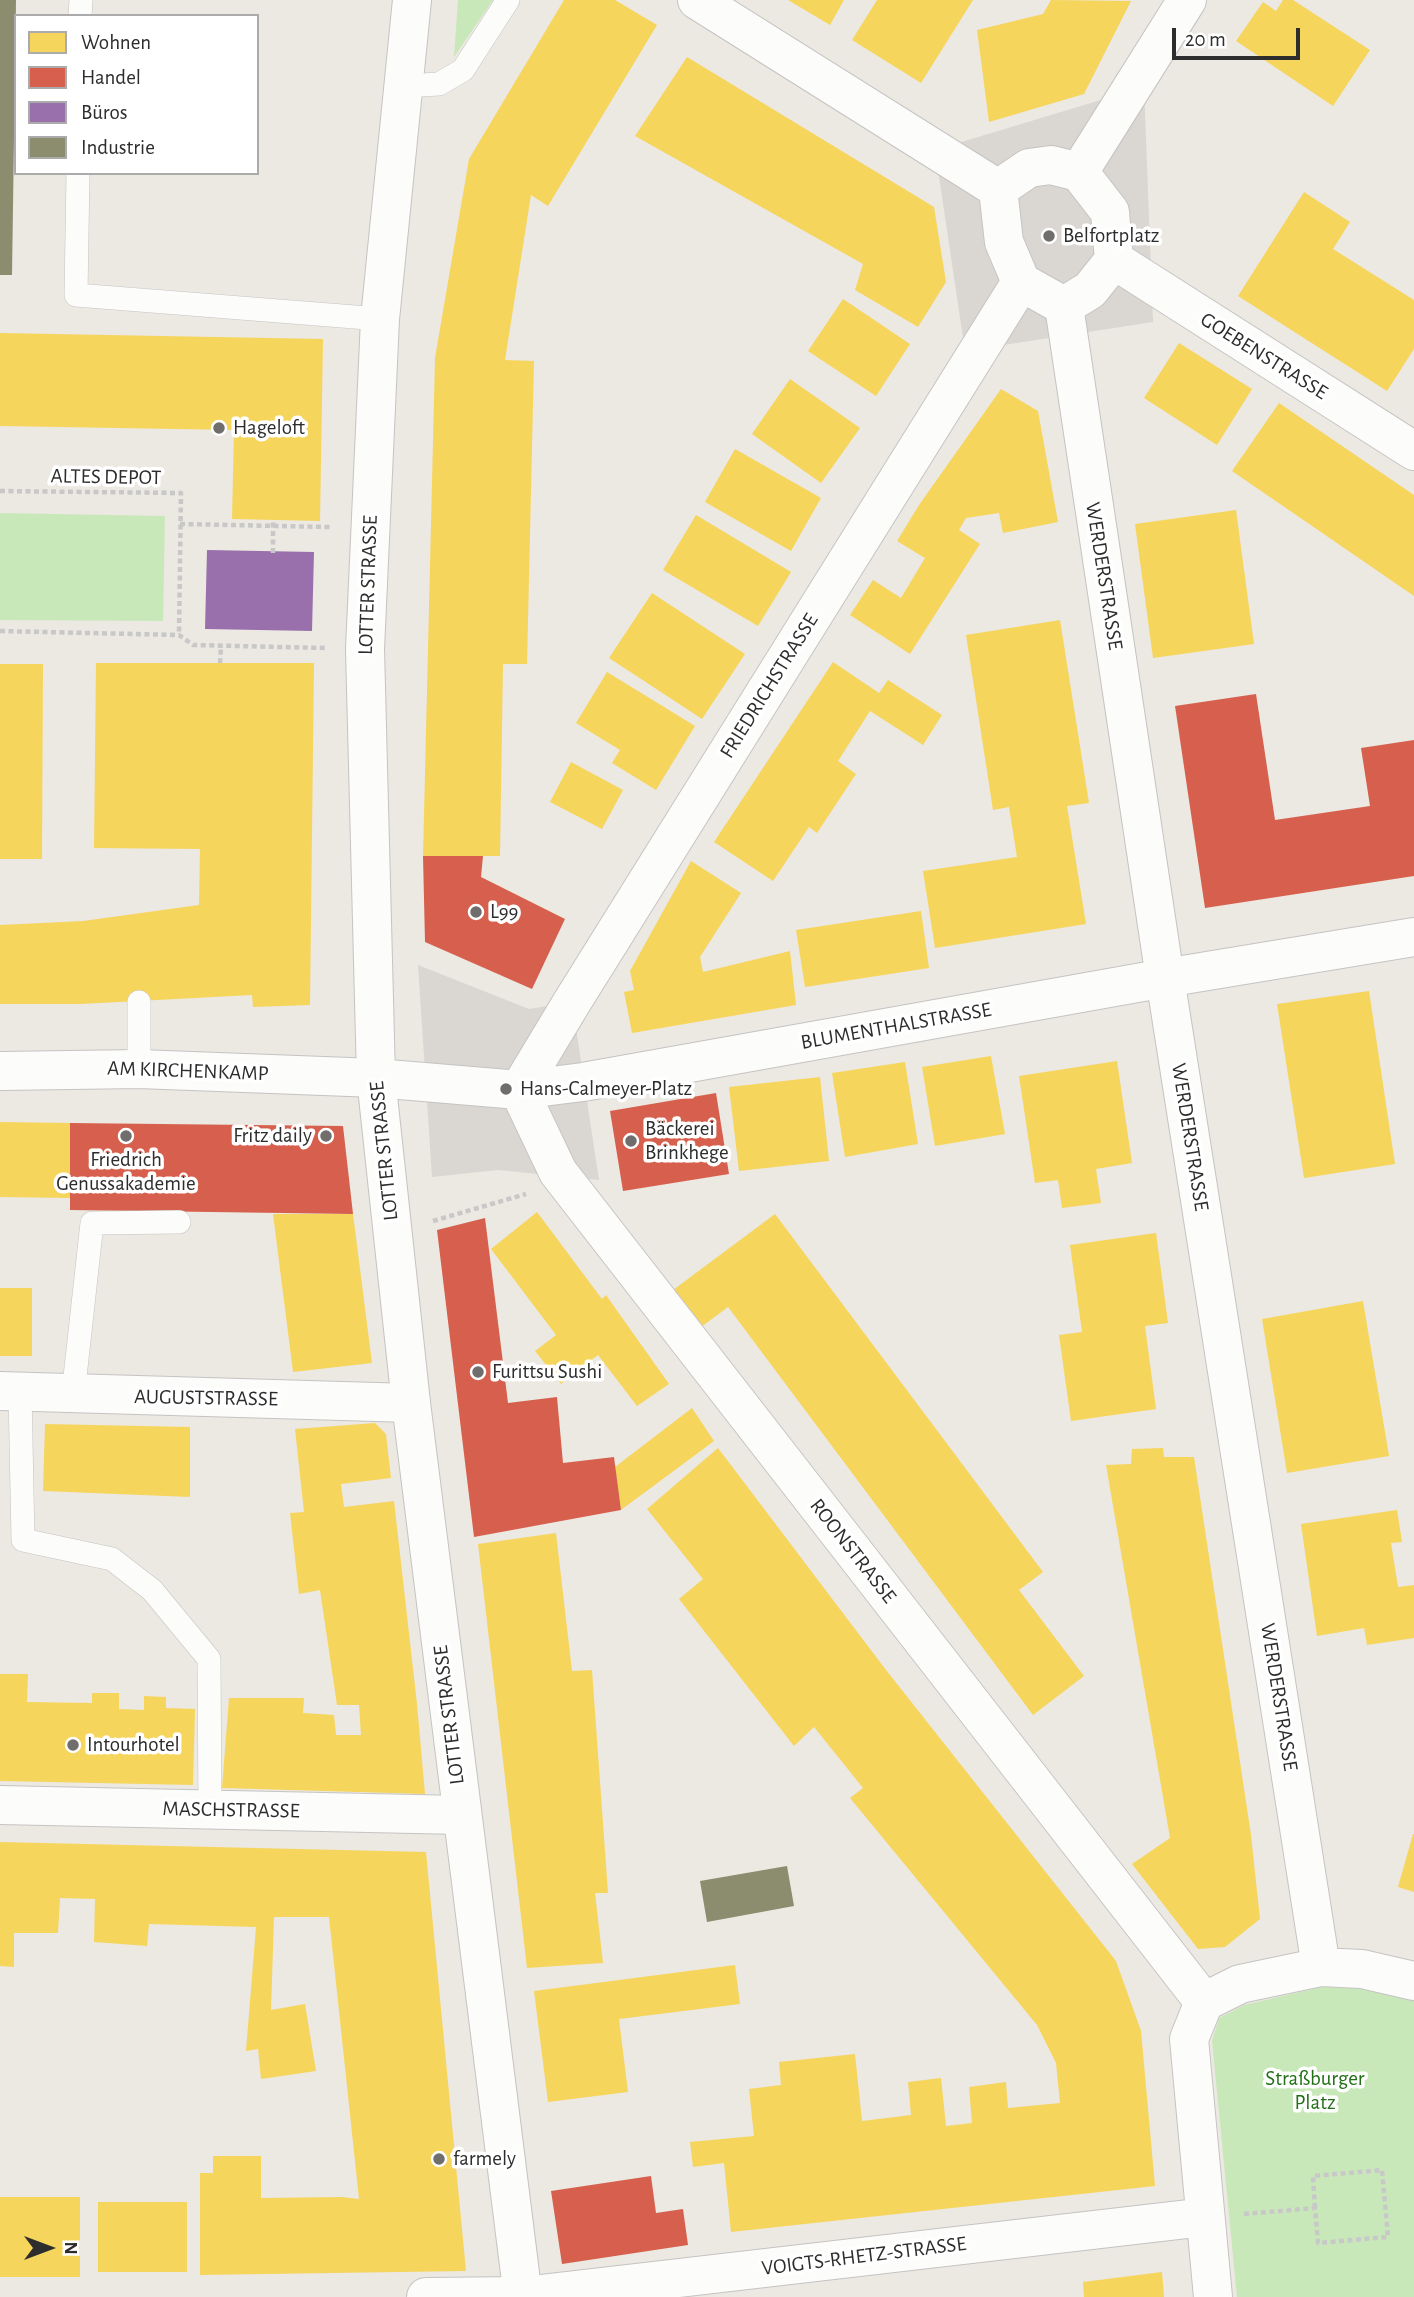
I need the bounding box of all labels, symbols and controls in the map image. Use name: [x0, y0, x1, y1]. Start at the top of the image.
legend: [14, 14, 259, 175]
scale bar: [1176, 14, 1304, 58]
text: 20 m: [1185, 29, 1226, 50]
text: Wohnen: [81, 32, 151, 53]
text: Handel: [81, 67, 141, 88]
text: Büros: [81, 102, 128, 123]
text: Industrie: [81, 137, 155, 158]
place label: Belfortplatz: [1063, 223, 1159, 249]
marker: Belfortplatz: [1041, 228, 1057, 244]
street label: GOEBENSTRASSE: [1196, 307, 1332, 405]
place label: Hageloft: [233, 415, 305, 441]
marker: Hageloft: [211, 420, 227, 436]
street label: ALTES DEPOT: [50, 463, 162, 491]
street label: WERDERSTRASSE: [1080, 500, 1128, 652]
street label: LOTTER STRASSE: [353, 515, 383, 655]
street label: FRIEDRICHSTRASSE: [714, 609, 824, 763]
place label: L99: [490, 899, 518, 925]
marker: L99: [468, 904, 484, 920]
street label: BLUMENTHALSTRASSE: [799, 997, 993, 1055]
street label: AM KIRCHENKAMP: [107, 1056, 269, 1086]
street label: WERDERSTRASSE: [1166, 1061, 1214, 1213]
place label: Hans-Calmeyer-Platz: [520, 1076, 692, 1102]
street label: LOTTER STRASSE: [364, 1080, 404, 1222]
marker: Hans-Calmeyer-Platz: [498, 1081, 514, 1097]
place label: Bäckerei Brinkhege: [645, 1116, 729, 1166]
place label: Fritz daily: [233, 1123, 312, 1149]
marker: Friedrich Genussakademie: [118, 1128, 134, 1144]
marker: Fritz daily: [318, 1128, 334, 1144]
marker: Bäckerei Brinkhege: [623, 1133, 639, 1149]
place label: Friedrich Genussakademie: [56, 1147, 196, 1197]
place label: Furittsu Sushi: [492, 1359, 602, 1385]
marker: Furittsu Sushi: [470, 1364, 486, 1380]
street label: AUGUSTSTRASSE: [134, 1384, 278, 1412]
street label: ROONSTRASSE: [804, 1494, 902, 1608]
street label: WERDERSTRASSE: [1255, 1621, 1303, 1773]
street label: LOTTER STRASSE: [428, 1644, 470, 1786]
place label: Intourhotel: [87, 1732, 180, 1758]
marker: Intourhotel: [65, 1737, 81, 1753]
street label: MASCHSTRASSE: [162, 1796, 300, 1824]
park label: Straßburger Platz: [1265, 2066, 1365, 2116]
place label: farmely: [453, 2146, 516, 2172]
marker: farmely: [431, 2151, 447, 2167]
north arrow: [14, 2213, 84, 2283]
street label: VOIGTS-RHETZ-STRASSE: [760, 2231, 968, 2281]
text: N: [61, 2241, 80, 2255]

